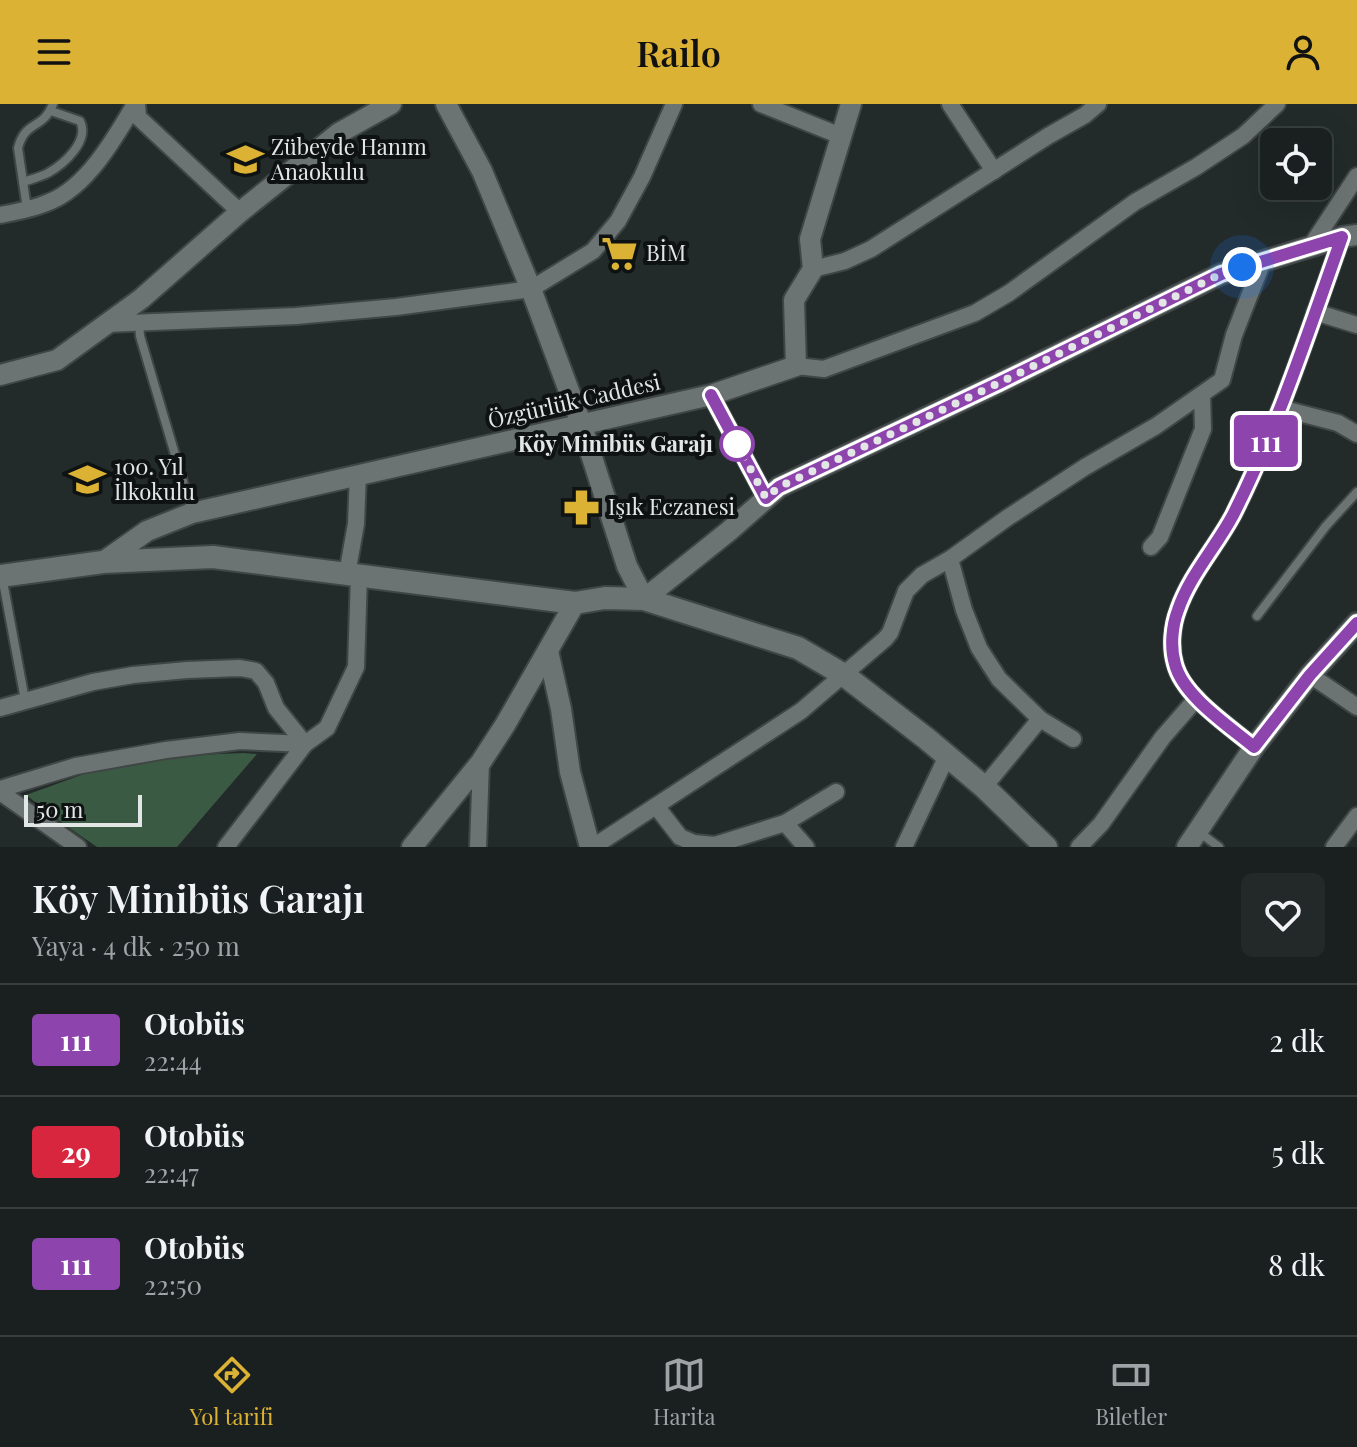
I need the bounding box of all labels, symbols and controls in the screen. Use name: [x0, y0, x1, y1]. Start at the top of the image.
text: Railo: [636, 28, 721, 76]
icon: menu: [32, 30, 76, 74]
icon: person: [1281, 30, 1325, 74]
map controls: [1260, 128, 1332, 200]
button: locate: [1260, 128, 1332, 200]
place label: Zübeyde Hanım Anaokulu: [270, 131, 427, 186]
school or university icon: Zübeyde Hanım Anaokulu: [226, 141, 264, 179]
supermarket icon: BİM: [601, 234, 639, 272]
place label: BİM: [646, 237, 686, 267]
your location: [1222, 247, 1262, 287]
street label: Özgürlük Caddesi: [485, 366, 663, 434]
line badge: 111: [1220, 415, 1312, 467]
text: 111: [1250, 422, 1282, 459]
marker: Köy Minibüs Garajı: [720, 427, 754, 461]
place label: Köy Minibüs Garajı: [518, 428, 713, 458]
place label: 100. Yıl İlkokulu: [114, 451, 195, 506]
school or university icon: 100. Yıl İlkokulu: [69, 461, 107, 499]
pharmacy icon: Işık Eczanesi: [563, 488, 601, 526]
place label: Işık Eczanesi: [608, 491, 735, 521]
scale bar: [24, 791, 142, 827]
text: 50 m: [36, 794, 83, 824]
text: Köy Minibüs Garajı: [32, 872, 365, 923]
button: heart: [1241, 873, 1325, 957]
text: Yaya · 4 dk · 250 m: [32, 928, 240, 963]
text: Otobüs: [144, 1003, 245, 1043]
text: 2 dk: [1269, 1020, 1325, 1060]
text: 111: [60, 1021, 92, 1058]
text: 22:44: [144, 1043, 202, 1078]
text: Otobüs: [144, 1115, 245, 1155]
text: 5 dk: [1272, 1132, 1325, 1172]
text: 29: [61, 1133, 91, 1170]
text: 22:47: [144, 1155, 199, 1190]
text: Otobüs: [144, 1227, 245, 1267]
text: 8 dk: [1268, 1244, 1325, 1284]
text: 111: [60, 1245, 92, 1282]
text: 22:50: [144, 1267, 202, 1302]
tab: Yol tarifi: [190, 1353, 273, 1431]
tab: Harita: [653, 1353, 716, 1431]
tab: Biletler: [1095, 1353, 1167, 1431]

